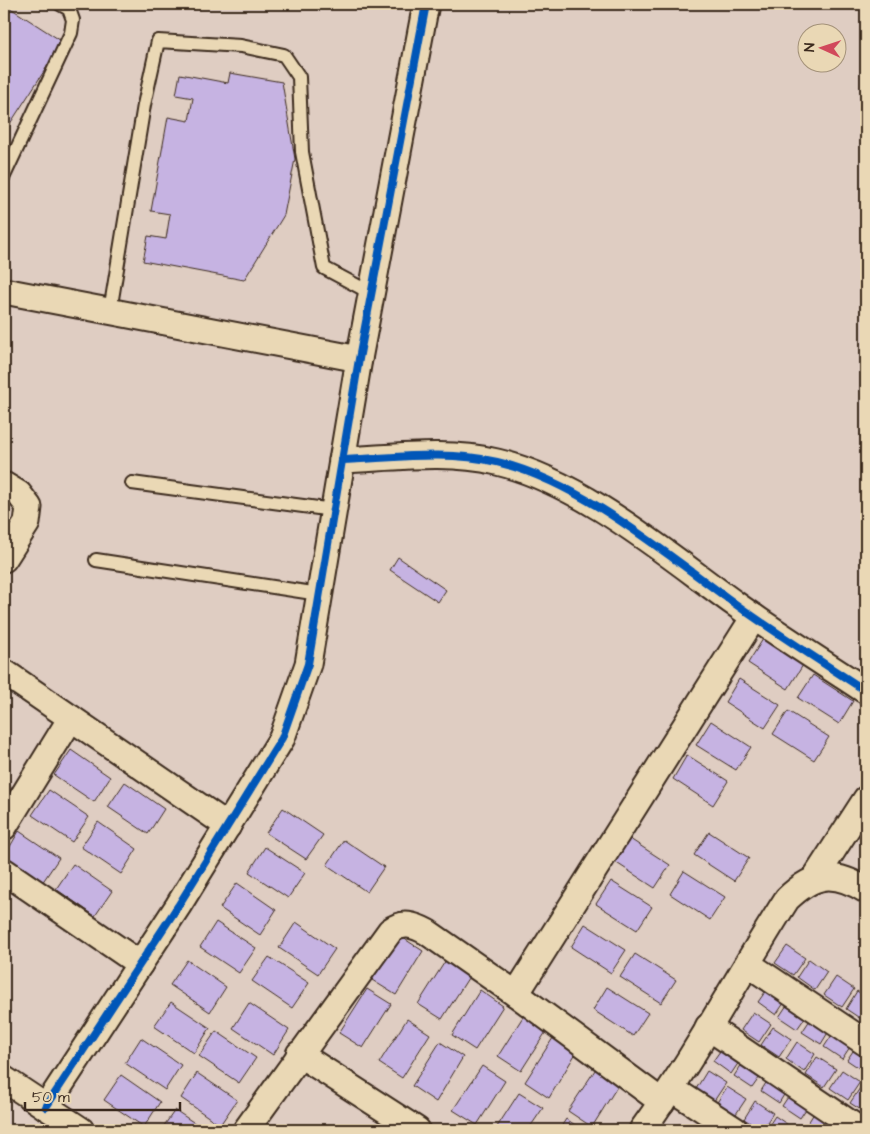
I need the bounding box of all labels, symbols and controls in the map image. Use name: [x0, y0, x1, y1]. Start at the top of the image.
north arrow: [798, 22, 848, 72]
text: N: [800, 42, 820, 52]
scale bar: [25, 1079, 180, 1111]
text: 50 m: [32, 1087, 70, 1108]

